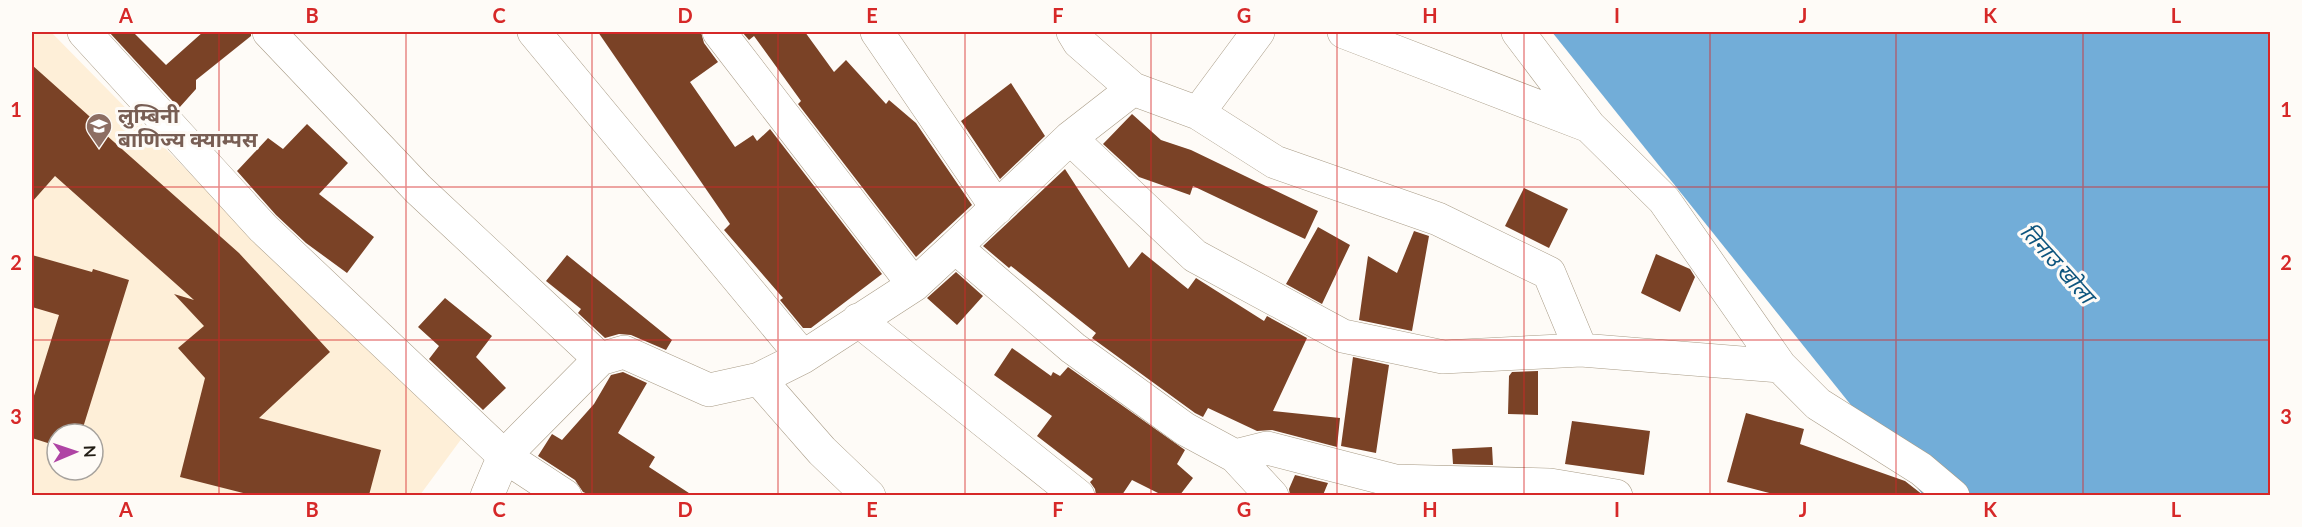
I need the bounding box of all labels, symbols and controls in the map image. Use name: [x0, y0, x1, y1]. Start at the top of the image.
text: A: [118, 3, 133, 27]
text: B: [305, 3, 319, 27]
text: C: [492, 3, 506, 27]
text: D: [677, 3, 693, 27]
text: E: [866, 3, 878, 27]
text: F: [1052, 3, 1064, 27]
text: G: [1237, 3, 1251, 27]
text: H: [1422, 3, 1438, 27]
text: I: [1614, 3, 1620, 27]
text: J: [1799, 3, 1807, 27]
text: K: [1983, 3, 1997, 27]
text: L: [2171, 3, 2182, 27]
text: 1: [10, 97, 22, 121]
text: 1: [2280, 97, 2292, 121]
place label: लुम्बिनी बाणिज्य क्याम्पस: [118, 102, 258, 151]
school or university icon: लुम्बिनी बाणिज्य क्याम्पस: [84, 111, 114, 149]
water label: तिनाउ खोला: [2015, 218, 2104, 312]
text: 2: [10, 250, 22, 274]
text: 2: [2280, 250, 2292, 274]
text: 3: [10, 404, 22, 428]
text: 3: [2280, 404, 2292, 428]
north arrow: [45, 422, 105, 482]
text: N: [81, 445, 100, 458]
text: A: [118, 497, 133, 521]
text: B: [305, 497, 319, 521]
text: C: [492, 497, 506, 521]
text: D: [677, 497, 693, 521]
text: E: [866, 497, 878, 521]
text: F: [1052, 497, 1064, 521]
text: G: [1237, 497, 1251, 521]
text: H: [1422, 497, 1438, 521]
text: I: [1614, 497, 1620, 521]
text: J: [1799, 497, 1807, 521]
text: K: [1983, 497, 1997, 521]
text: L: [2171, 497, 2182, 521]

